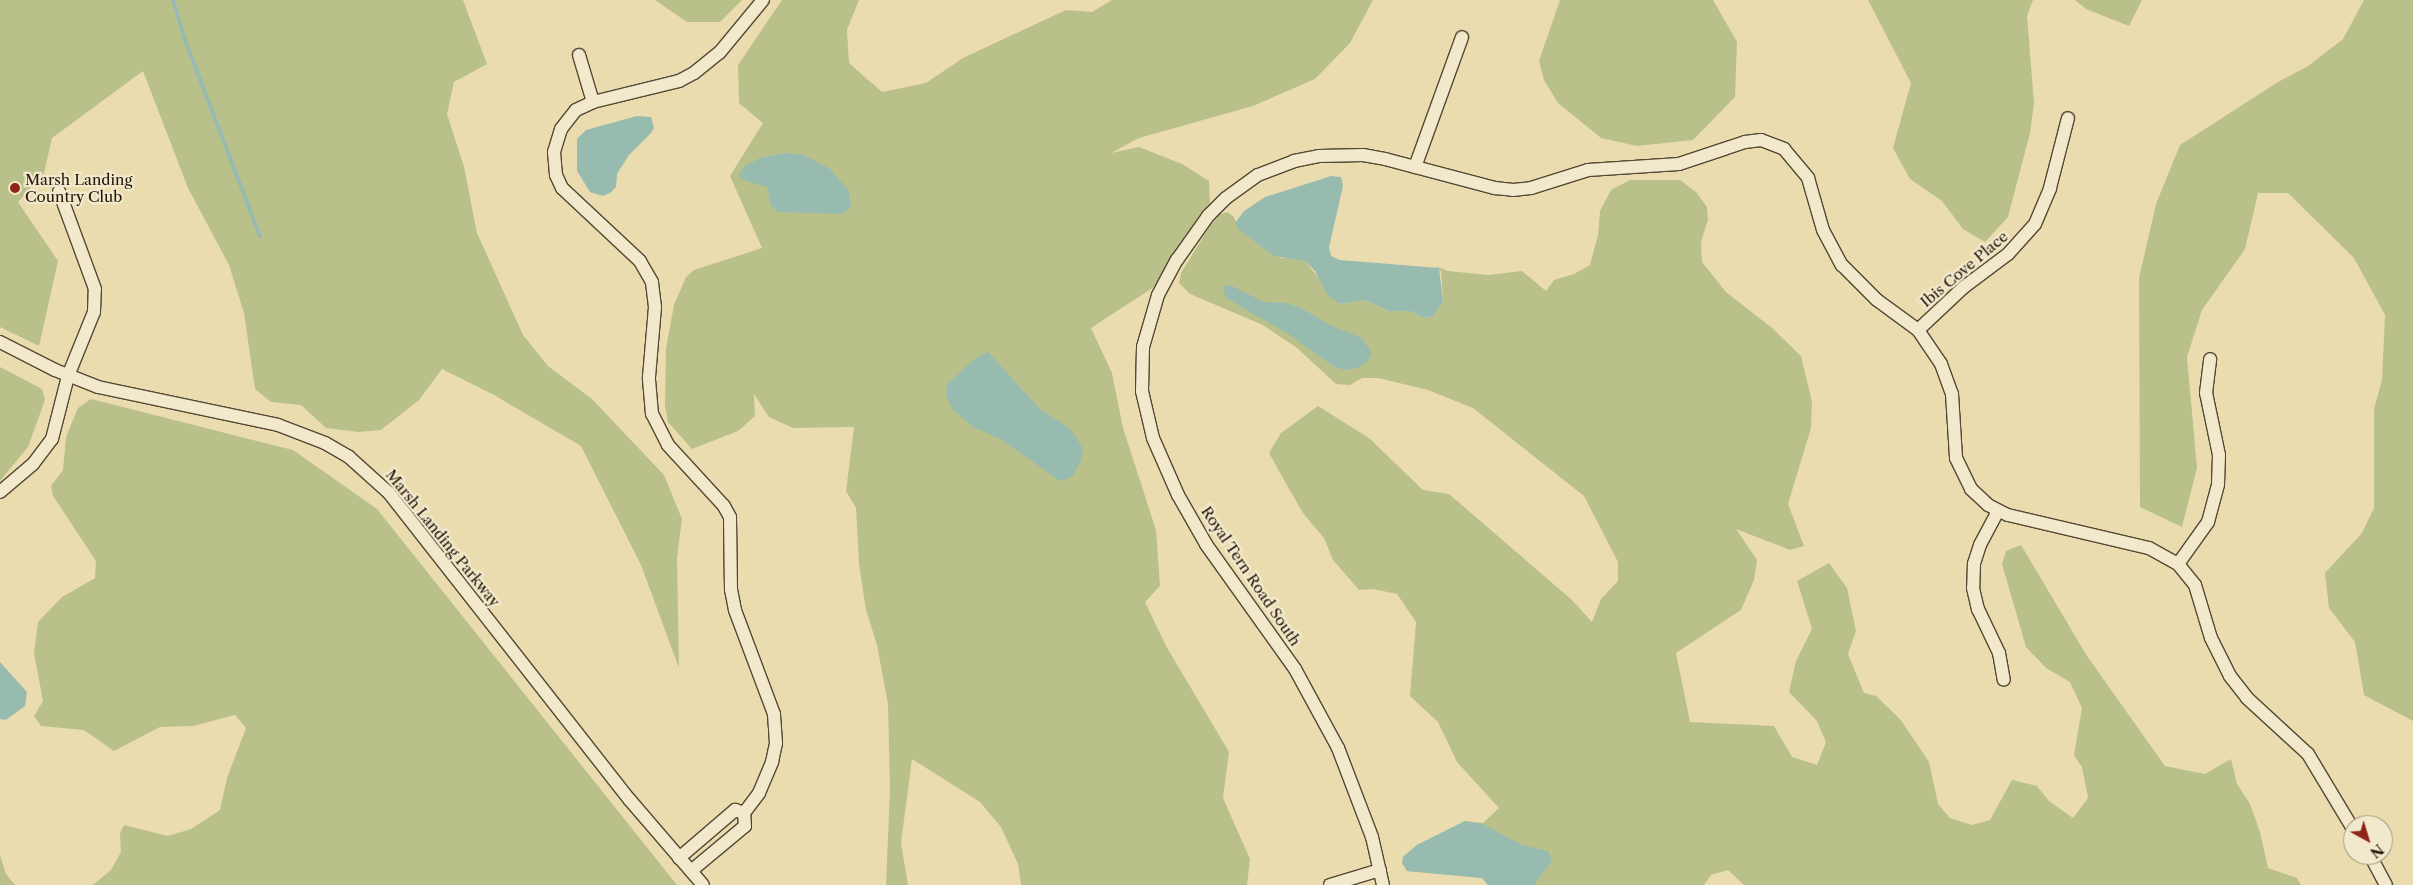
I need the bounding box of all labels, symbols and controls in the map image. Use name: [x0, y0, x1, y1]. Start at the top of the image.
place label: Marsh Landing Country Club: [25, 170, 132, 205]
marker: Marsh Landing Country Club: [9, 182, 21, 194]
street label: Ibis Cove Place: [1917, 227, 2011, 311]
street label: Marsh Landing Parkway: [382, 466, 504, 610]
street label: Royal Tern Road South: [1197, 503, 1305, 649]
north arrow: [2343, 815, 2393, 865]
text: N: [2366, 840, 2387, 862]

